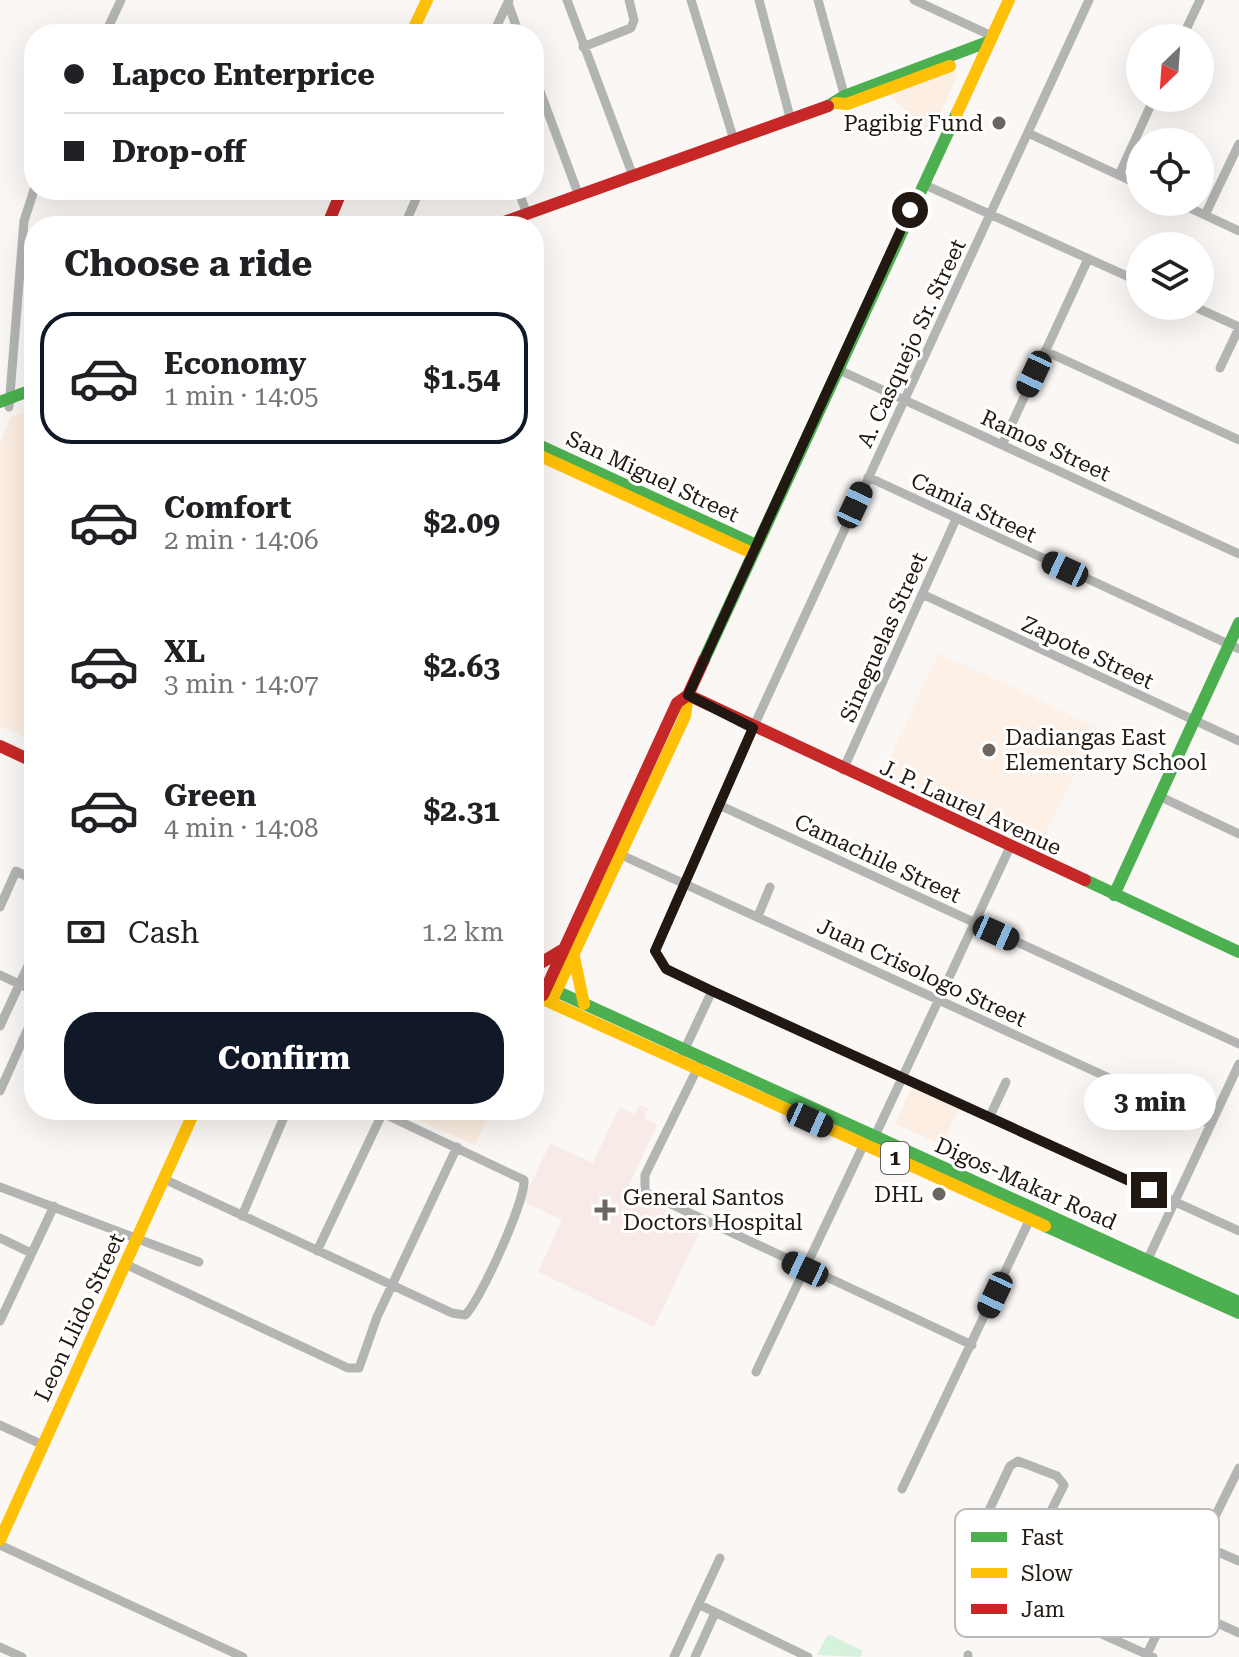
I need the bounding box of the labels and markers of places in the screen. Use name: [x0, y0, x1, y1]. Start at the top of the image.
place label: Pagibig Fund: [844, 111, 983, 136]
marker: Pagibig Fund: [990, 114, 1008, 132]
place label: Dadiangas East Elementary School: [1005, 725, 1207, 775]
marker: Dadiangas East Elementary School: [980, 741, 998, 759]
place label: DHL: [874, 1182, 923, 1207]
place label: General Santos Doctors Hospital: [623, 1185, 803, 1235]
marker: DHL: [930, 1185, 948, 1203]
marker: General Santos Doctors Hospital: [594, 1199, 616, 1221]

